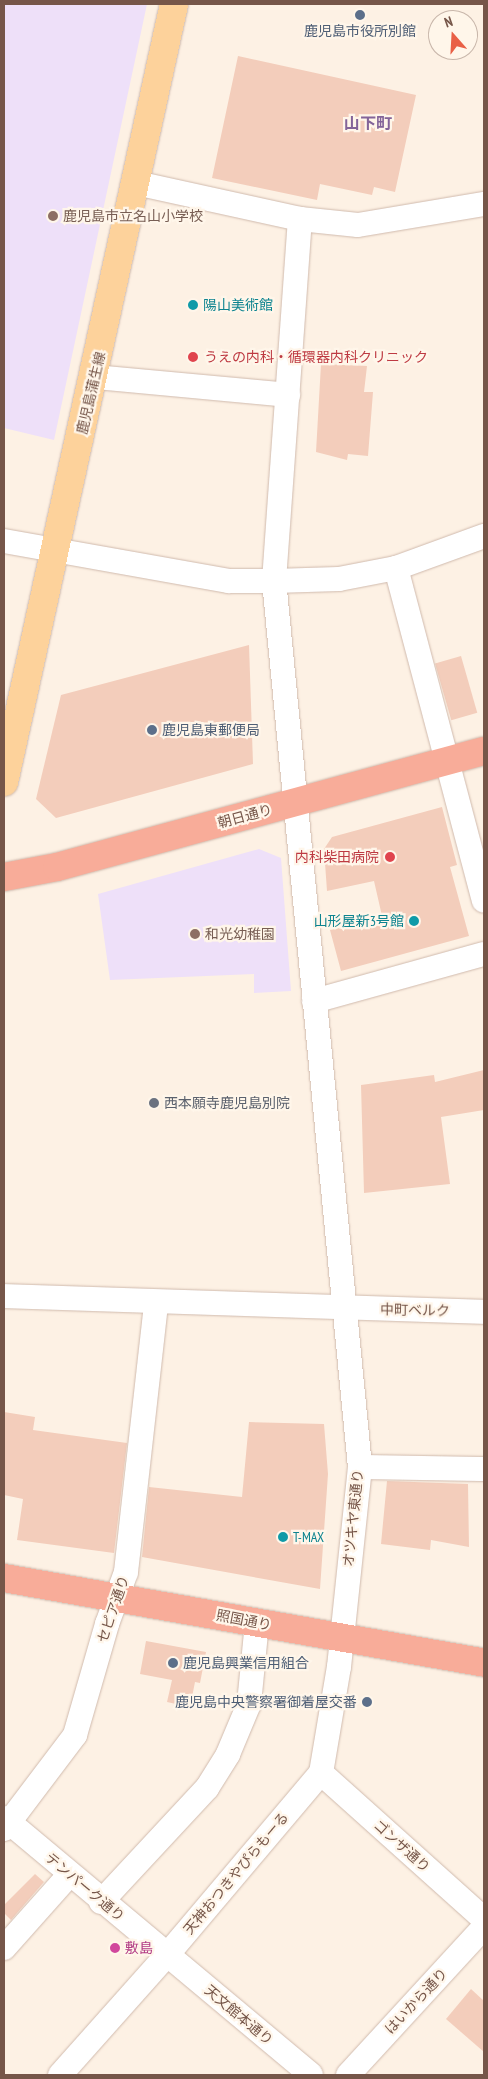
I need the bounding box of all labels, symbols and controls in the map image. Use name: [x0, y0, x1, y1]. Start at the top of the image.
marker: 鹿児島市役所別館: [354, 9, 366, 21]
north arrow: [428, 10, 478, 60]
text: N: [442, 12, 455, 32]
place label: 鹿児島市役所別館: [304, 23, 416, 39]
district label: 山下町: [344, 113, 392, 133]
place label: 鹿児島市立名山小学校: [63, 208, 203, 224]
marker: 鹿児島市立名山小学校: [47, 210, 59, 222]
place label: 陽山美術館: [203, 297, 273, 313]
marker: 陽山美術館: [187, 299, 199, 311]
place label: うえの内科・循環器内科クリニック: [204, 349, 428, 365]
street label: 鹿児島蒲生線: [73, 350, 109, 436]
marker: うえの内科・循環器内科クリニック: [186, 350, 200, 364]
place label: 鹿児島東郵便局: [162, 722, 260, 738]
marker: 鹿児島東郵便局: [146, 724, 158, 736]
street label: 朝日通り: [216, 801, 274, 831]
place label: 内科柴田病院: [295, 849, 379, 865]
marker: 内科柴田病院: [383, 850, 397, 864]
place label: 山形屋新3号館: [314, 913, 404, 929]
marker: 山形屋新3号館: [408, 915, 420, 927]
place label: 和光幼稚園: [205, 926, 275, 942]
marker: 和光幼稚園: [189, 928, 201, 940]
place label: 西本願寺鹿児島別院: [164, 1095, 290, 1111]
marker: 西本願寺鹿児島別院: [148, 1097, 160, 1109]
street label: 中町ベルク: [380, 1301, 450, 1319]
street label: オツキヤ東通り: [340, 1468, 366, 1568]
place label: T-MAX: [293, 1529, 324, 1545]
marker: T-MAX: [277, 1531, 289, 1543]
street label: セピア通り: [94, 1573, 132, 1645]
street label: 照国通り: [215, 1606, 273, 1634]
place label: 鹿児島興業信用組合: [183, 1655, 309, 1671]
marker: 鹿児島興業信用組合: [167, 1657, 179, 1669]
place label: 鹿児島中央警察署御着屋交番: [175, 1694, 357, 1710]
marker: 鹿児島中央警察署御着屋交番: [361, 1696, 373, 1708]
street label: 天神おつきやぴらもーる: [180, 1809, 292, 1937]
street label: ゴンザ通り: [370, 1816, 434, 1876]
street label: テンパーク通り: [42, 1849, 128, 1925]
place label: 敷島: [125, 1940, 153, 1956]
marker: 敷島: [109, 1942, 121, 1954]
street label: はいから通り: [381, 1965, 451, 2037]
street label: 天文館本通り: [201, 1982, 277, 2048]

